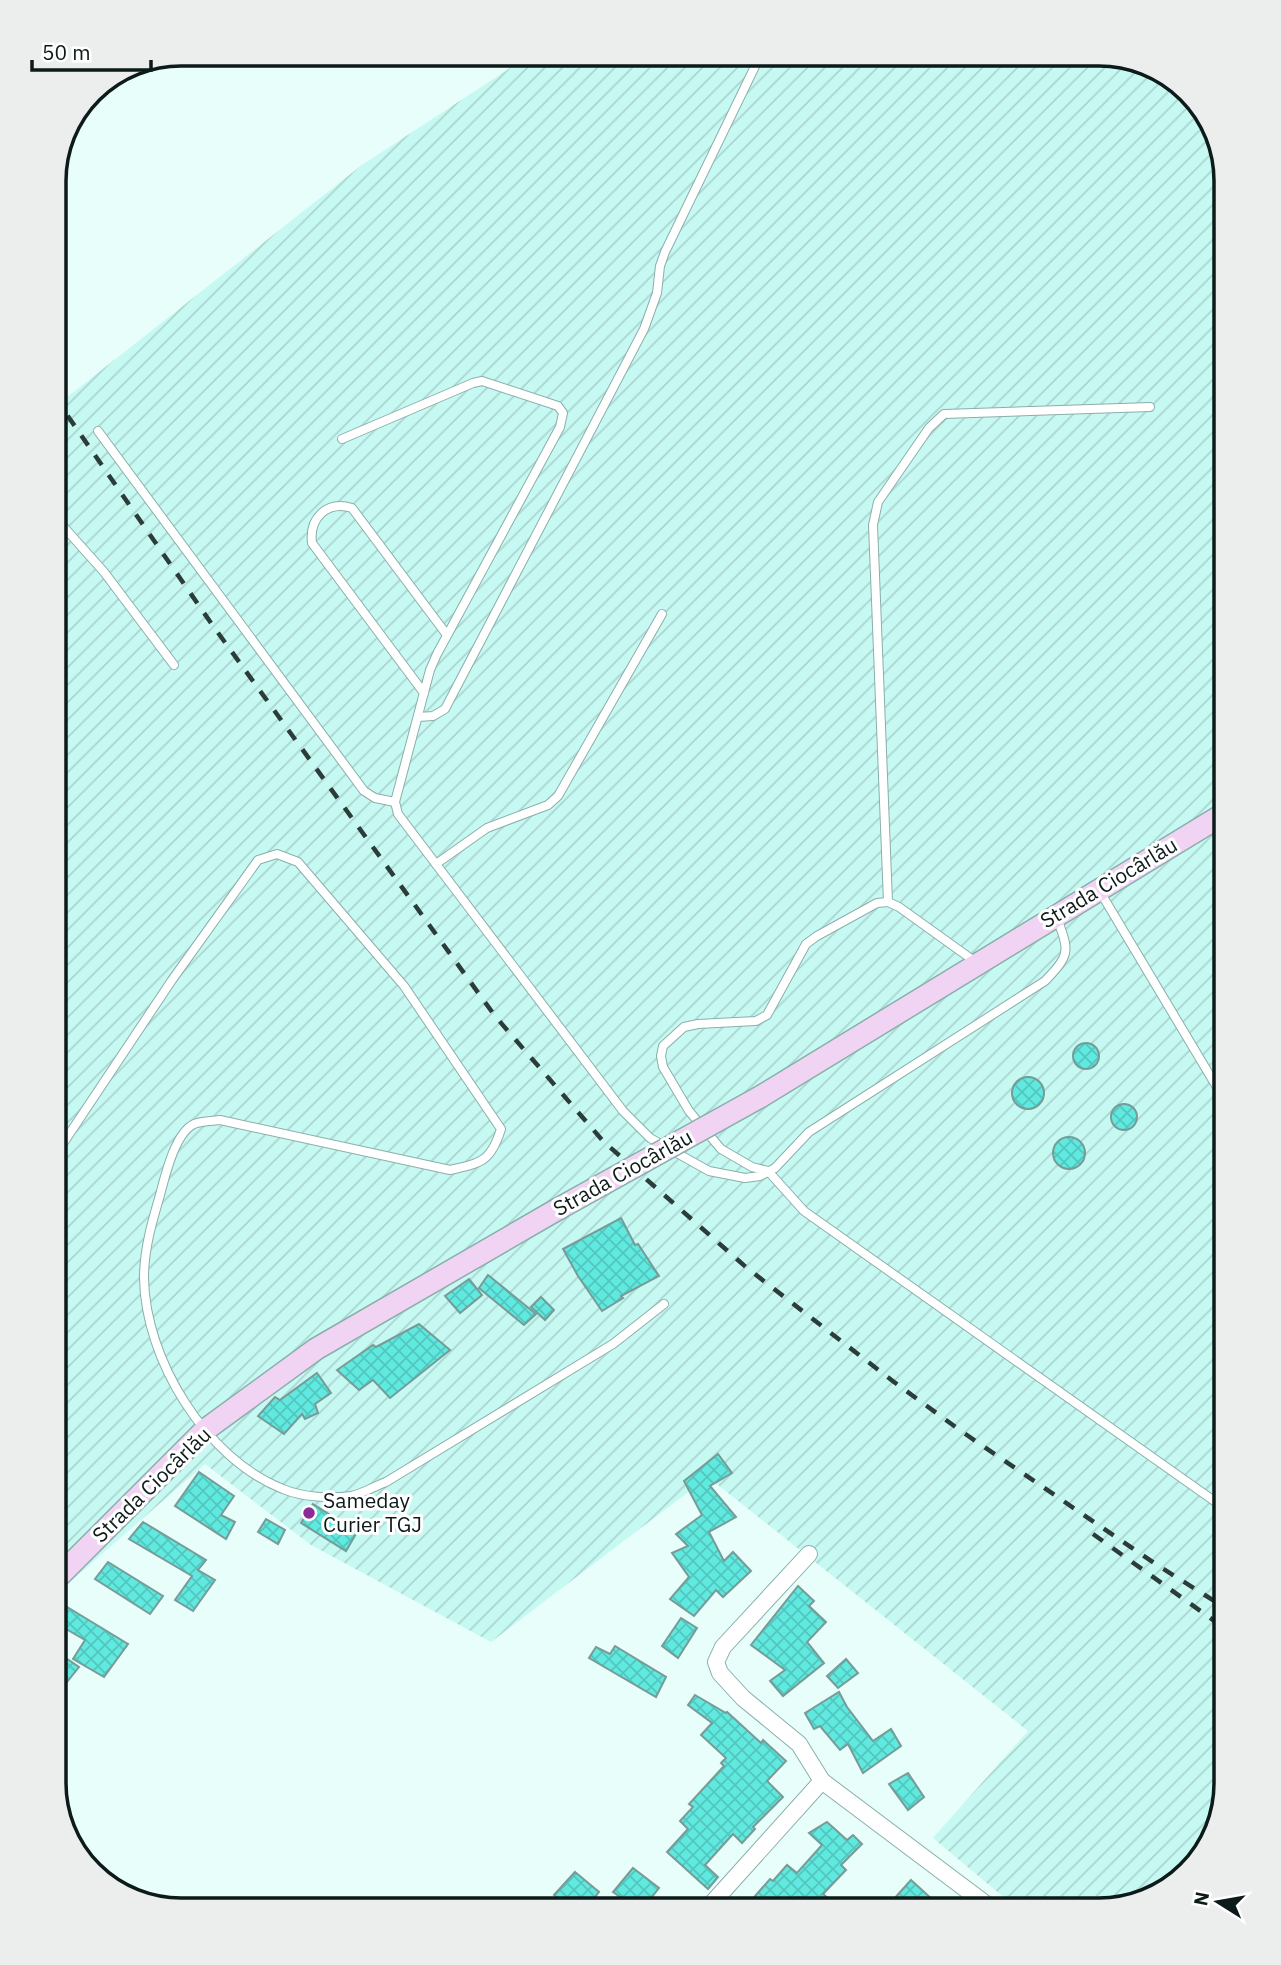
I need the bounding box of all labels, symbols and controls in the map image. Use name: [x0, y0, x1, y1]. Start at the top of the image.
scale bar: [32, 28, 150, 72]
text: 50 m: [42, 38, 91, 66]
street label: Strada Ciocârlău: [1035, 830, 1182, 934]
street label: Strada Ciocârlău: [548, 1122, 697, 1222]
street label: Strada Ciocârlău: [86, 1420, 217, 1548]
place label: Sameday Curier TGJ: [323, 1486, 422, 1538]
marker: Sameday Curier TGJ: [301, 1505, 317, 1521]
north arrow: [1183, 1867, 1253, 1937]
text: N: [1188, 1890, 1214, 1908]

